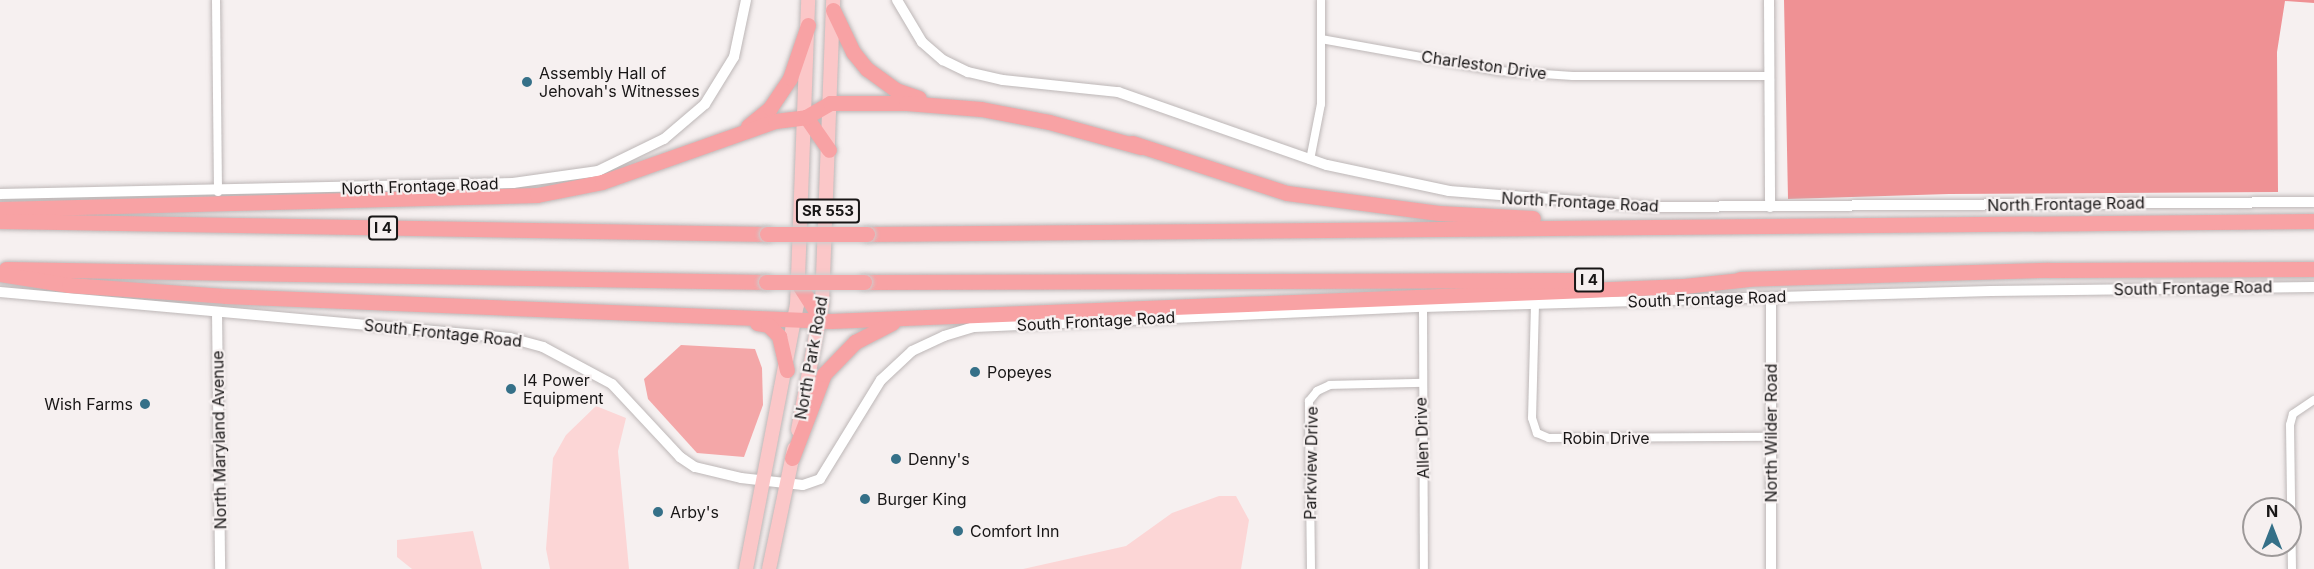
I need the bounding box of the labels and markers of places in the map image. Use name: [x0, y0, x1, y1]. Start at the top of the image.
place label: Assembly Hall of Jehovah's Witnesses: [539, 63, 700, 101]
marker: Assembly Hall of Jehovah's Witnesses: [520, 75, 534, 89]
place label: Popeyes: [987, 362, 1052, 382]
marker: Popeyes: [968, 365, 982, 379]
place label: I4 Power Equipment: [523, 370, 604, 408]
marker: I4 Power Equipment: [504, 382, 518, 396]
place label: Wish Farms: [44, 394, 133, 414]
marker: Wish Farms: [138, 397, 152, 411]
place label: Denny's: [908, 449, 970, 469]
marker: Denny's: [889, 452, 903, 466]
place label: Burger King: [877, 489, 966, 509]
marker: Burger King: [858, 492, 872, 506]
place label: Arby's: [670, 502, 719, 522]
marker: Arby's: [651, 505, 665, 519]
place label: Comfort Inn: [970, 521, 1060, 541]
marker: Comfort Inn: [951, 524, 965, 538]

